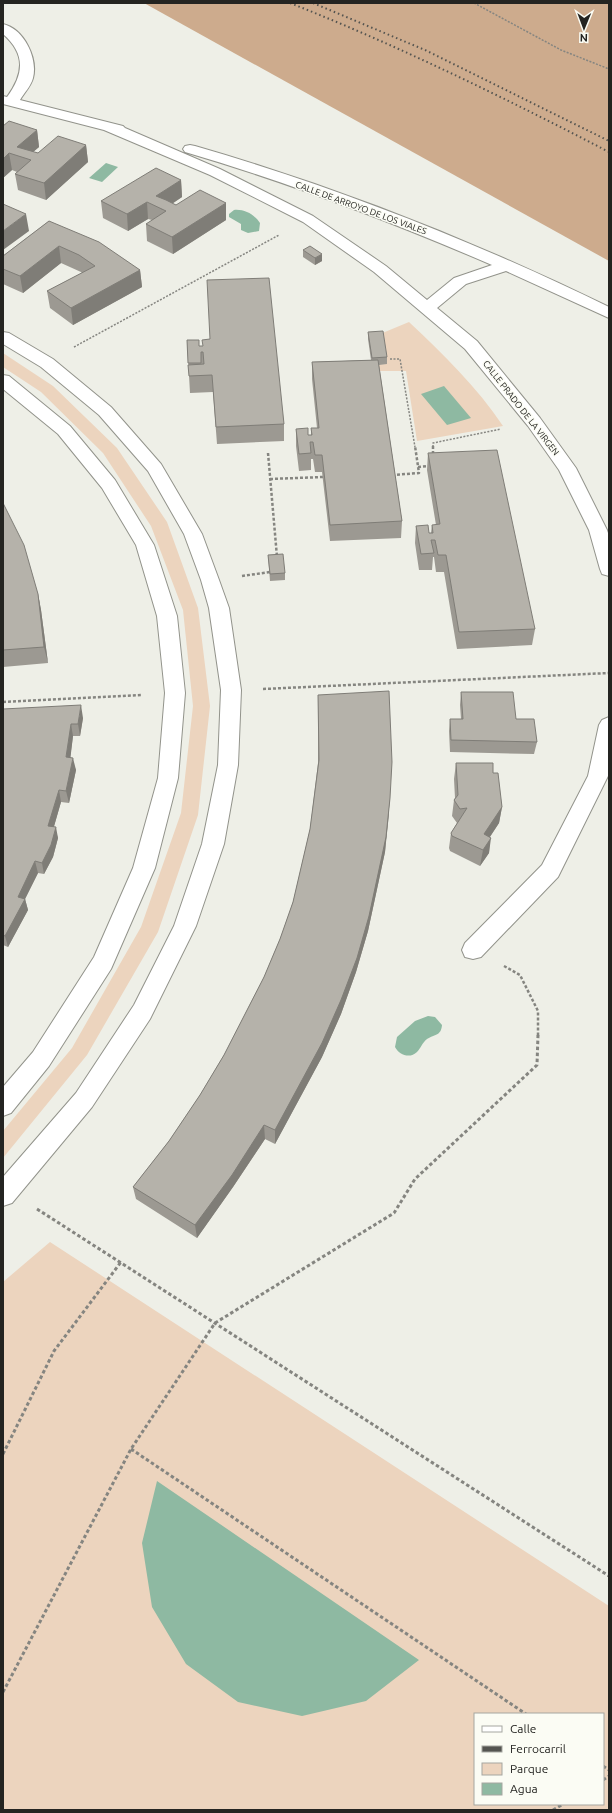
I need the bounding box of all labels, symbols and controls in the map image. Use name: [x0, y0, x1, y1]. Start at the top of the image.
north arrow: [564, 8, 604, 48]
text: N: [580, 32, 588, 44]
street label: CALLE DE ARROYO DE LOS VIALES: [294, 180, 428, 237]
street label: CALLE PRADO DE LA VIRGEN: [481, 359, 561, 457]
legend: [474, 1713, 604, 1805]
text: Calle: [510, 1722, 536, 1735]
text: Ferrocarril: [510, 1742, 566, 1755]
text: Parque: [510, 1762, 548, 1775]
text: Agua: [510, 1782, 538, 1795]

